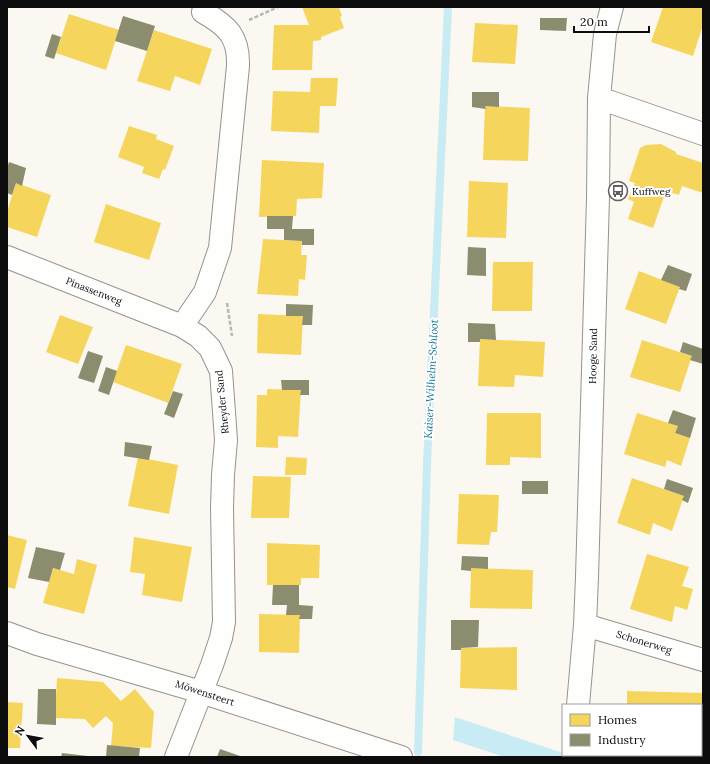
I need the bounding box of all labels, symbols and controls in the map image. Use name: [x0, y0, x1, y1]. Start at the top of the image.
scale bar: [574, 8, 649, 34]
text: 20 m: [580, 14, 608, 29]
bus stop icon: Kuffweg: [607, 180, 629, 202]
place label: Kuffweg: [632, 185, 671, 198]
street label: Pinassenweg: [64, 274, 125, 308]
water label: Kaiser-Wilhelm-Schloot: [421, 319, 441, 439]
street label: Hooge Sand: [586, 328, 600, 384]
street label: Rheyder Sand: [212, 369, 232, 435]
street label: Schonerweg: [615, 627, 674, 657]
street label: Möwensteert: [174, 677, 237, 709]
legend: [562, 704, 702, 756]
text: Homes: [598, 712, 637, 727]
north arrow: [8, 716, 48, 756]
text: N: [11, 723, 28, 738]
text: Industry: [598, 732, 646, 747]

